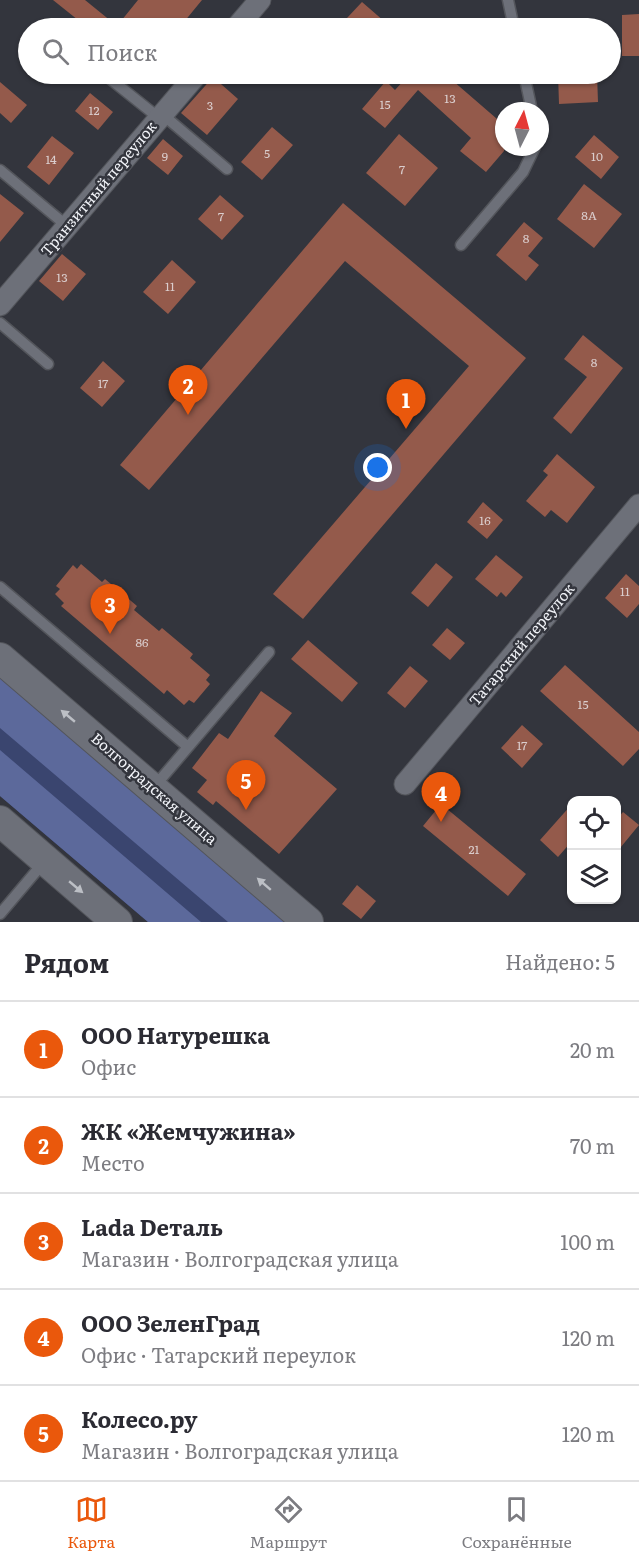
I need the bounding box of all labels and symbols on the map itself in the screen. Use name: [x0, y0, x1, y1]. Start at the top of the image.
house number: 13: [444, 89, 456, 107]
house number: 15: [380, 95, 390, 113]
house number: 3: [207, 96, 213, 114]
house number: 12: [89, 101, 99, 119]
north arrow: [495, 102, 549, 156]
street label: Транзитный переулок: [34, 115, 161, 261]
house number: 5: [264, 144, 270, 162]
house number: 9: [162, 147, 168, 165]
house number: 10: [591, 147, 603, 165]
house number: 14: [45, 150, 57, 168]
house number: 7: [399, 160, 405, 178]
house number: 8А: [581, 206, 597, 224]
house number: 7: [218, 207, 224, 225]
house number: 8: [523, 229, 530, 247]
house number: 13: [56, 268, 68, 286]
house number: 11: [165, 277, 175, 295]
house number: 8: [591, 353, 598, 371]
pin: 2: [168, 366, 207, 415]
house number: 17: [98, 374, 108, 392]
pin: 1: [386, 380, 426, 429]
your location: [363, 453, 392, 482]
house number: 16: [479, 511, 491, 529]
street label: Татарский переулок: [463, 578, 579, 710]
house number: 11: [620, 582, 630, 600]
pin: 3: [90, 584, 130, 634]
house number: 86: [135, 633, 149, 651]
house number: 15: [578, 695, 588, 713]
one-way arrow: [60, 709, 76, 722]
street label: Волгоградская улица: [87, 726, 224, 850]
house number: 17: [517, 736, 527, 754]
pin: 5: [226, 760, 266, 810]
pin: 4: [422, 772, 460, 822]
house number: 21: [469, 840, 480, 858]
one-way arrow: [257, 878, 272, 891]
one-way arrow: [68, 880, 83, 893]

